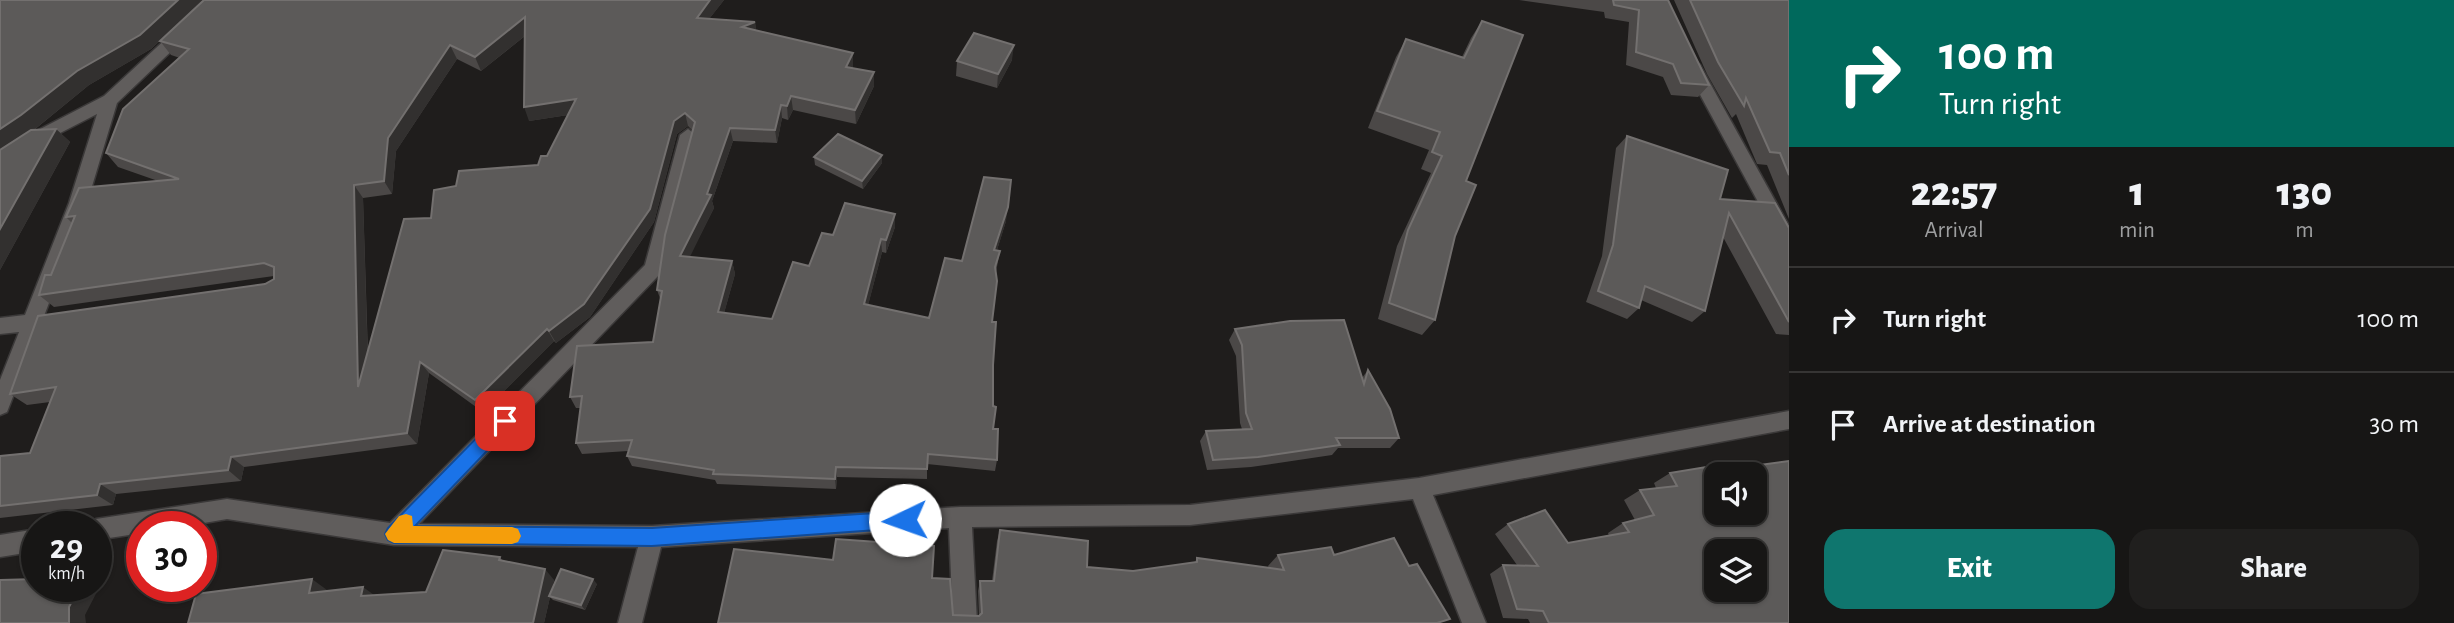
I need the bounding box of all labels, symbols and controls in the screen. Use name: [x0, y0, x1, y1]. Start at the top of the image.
icon: right: [1824, 28, 1915, 119]
text: 100 m: [1939, 30, 2055, 79]
text: Turn right: [1939, 88, 2061, 120]
text: 22:57: [1911, 171, 1997, 213]
text: 1: [2129, 171, 2145, 213]
text: 130: [2277, 171, 2332, 213]
text: Arrival: [1924, 219, 1984, 242]
text: min: [2119, 219, 2155, 242]
text: m: [2295, 219, 2314, 242]
icon: right: [1824, 301, 1862, 339]
text: Turn right: [1883, 306, 1986, 332]
text: 100 m: [2358, 306, 2419, 332]
pin: [475, 391, 535, 451]
icon: arrive: [486, 402, 524, 440]
icon: arrive: [1824, 406, 1862, 444]
text: Arrive at destination: [1883, 411, 2096, 437]
text: 30 m: [2369, 411, 2419, 437]
map controls: [1704, 462, 1767, 602]
button: sound: [1704, 462, 1767, 525]
position arrow: [868, 483, 942, 557]
speed limit sign: 30: [126, 511, 217, 602]
button: Exit: [1824, 529, 2115, 609]
button: Share: [2129, 529, 2419, 609]
text: 29: [50, 530, 83, 565]
button: layers: [1704, 539, 1767, 602]
text: km/h: [48, 565, 85, 583]

